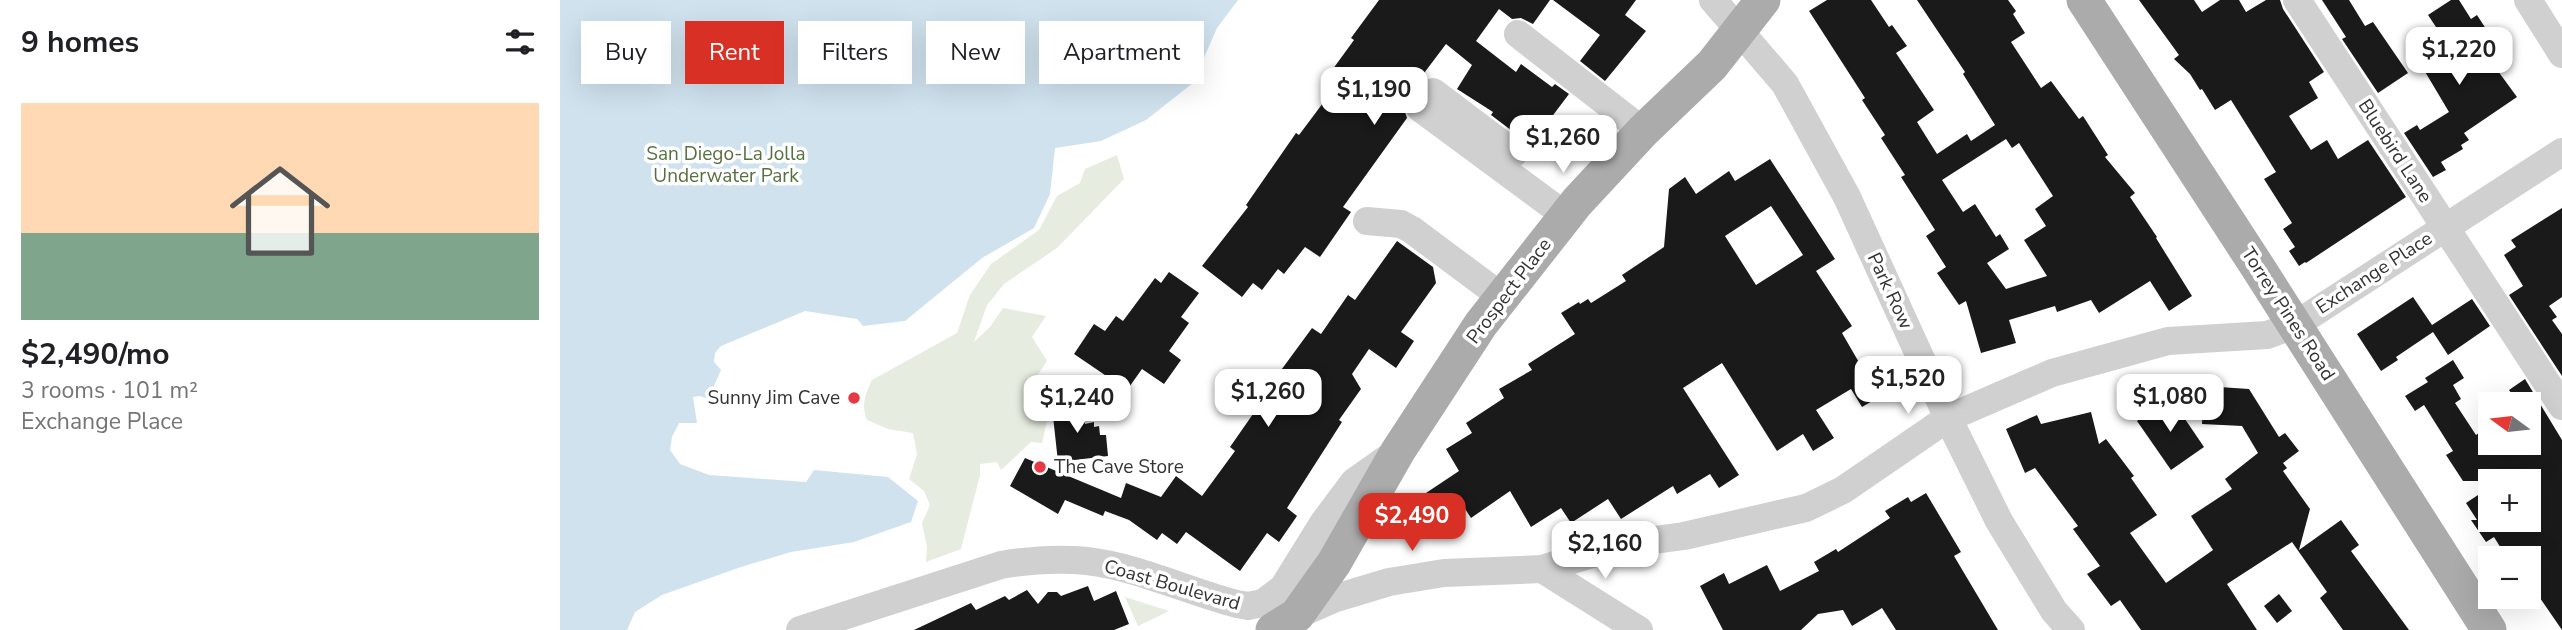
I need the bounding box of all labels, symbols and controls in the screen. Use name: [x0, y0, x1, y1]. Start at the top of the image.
chip: Buy: [581, 21, 671, 84]
chip: Rent: [685, 21, 784, 84]
chip: Filters: [798, 21, 912, 84]
chip: New: [926, 21, 1025, 84]
chip: Apartment: [1039, 21, 1204, 84]
text: 9 homes: [21, 22, 139, 63]
icon: filters: [501, 23, 539, 61]
pin: $1,220: [2402, 28, 2516, 87]
text: $1,220: [2422, 34, 2496, 65]
pin: $1,190: [1317, 68, 1431, 127]
text: $1,190: [1337, 74, 1411, 105]
street label: Bluebird Lane: [2352, 94, 2438, 208]
pin: $1,260: [1506, 116, 1620, 175]
text: $1,260: [1526, 122, 1600, 153]
park label: San Diego-La Jolla Underwater Park: [646, 141, 806, 189]
icon: home: [217, 148, 343, 274]
street label: Exchange Place: [2311, 226, 2437, 320]
street label: Prospect Place: [1461, 233, 1557, 349]
street label: Torrey Pines Road: [2235, 242, 2341, 386]
street label: Park Row: [1861, 248, 1919, 334]
text: $2,490/mo: [21, 334, 170, 375]
pin: $1,520: [1851, 356, 1965, 416]
text: $1,520: [1871, 363, 1945, 394]
pin: $1,260: [1211, 370, 1325, 429]
pin: $1,080: [2113, 374, 2227, 434]
text: 3 rooms · 101 m²: [21, 375, 198, 406]
pin: $1,240: [1020, 376, 1134, 435]
text: $1,260: [1231, 376, 1305, 407]
text: $1,080: [2133, 381, 2207, 412]
text: $1,240: [1040, 382, 1114, 413]
place label: Sunny Jim Cave: [708, 385, 840, 411]
marker: Sunny Jim Cave: [846, 390, 862, 406]
north arrow: [2478, 392, 2541, 455]
map controls: [2478, 392, 2541, 609]
text: Exchange Place: [21, 406, 183, 437]
place label: The Cave Store: [1054, 454, 1184, 480]
marker: The Cave Store: [1032, 459, 1048, 475]
button: +: [2478, 469, 2541, 532]
pin: $2,490: [1355, 494, 1469, 553]
text: $2,490: [1375, 500, 1449, 531]
pin: $2,160: [1548, 522, 1662, 581]
text: $2,160: [1568, 528, 1642, 559]
button: −: [2478, 546, 2541, 609]
street label: Coast Boulevard: [1101, 553, 1243, 617]

